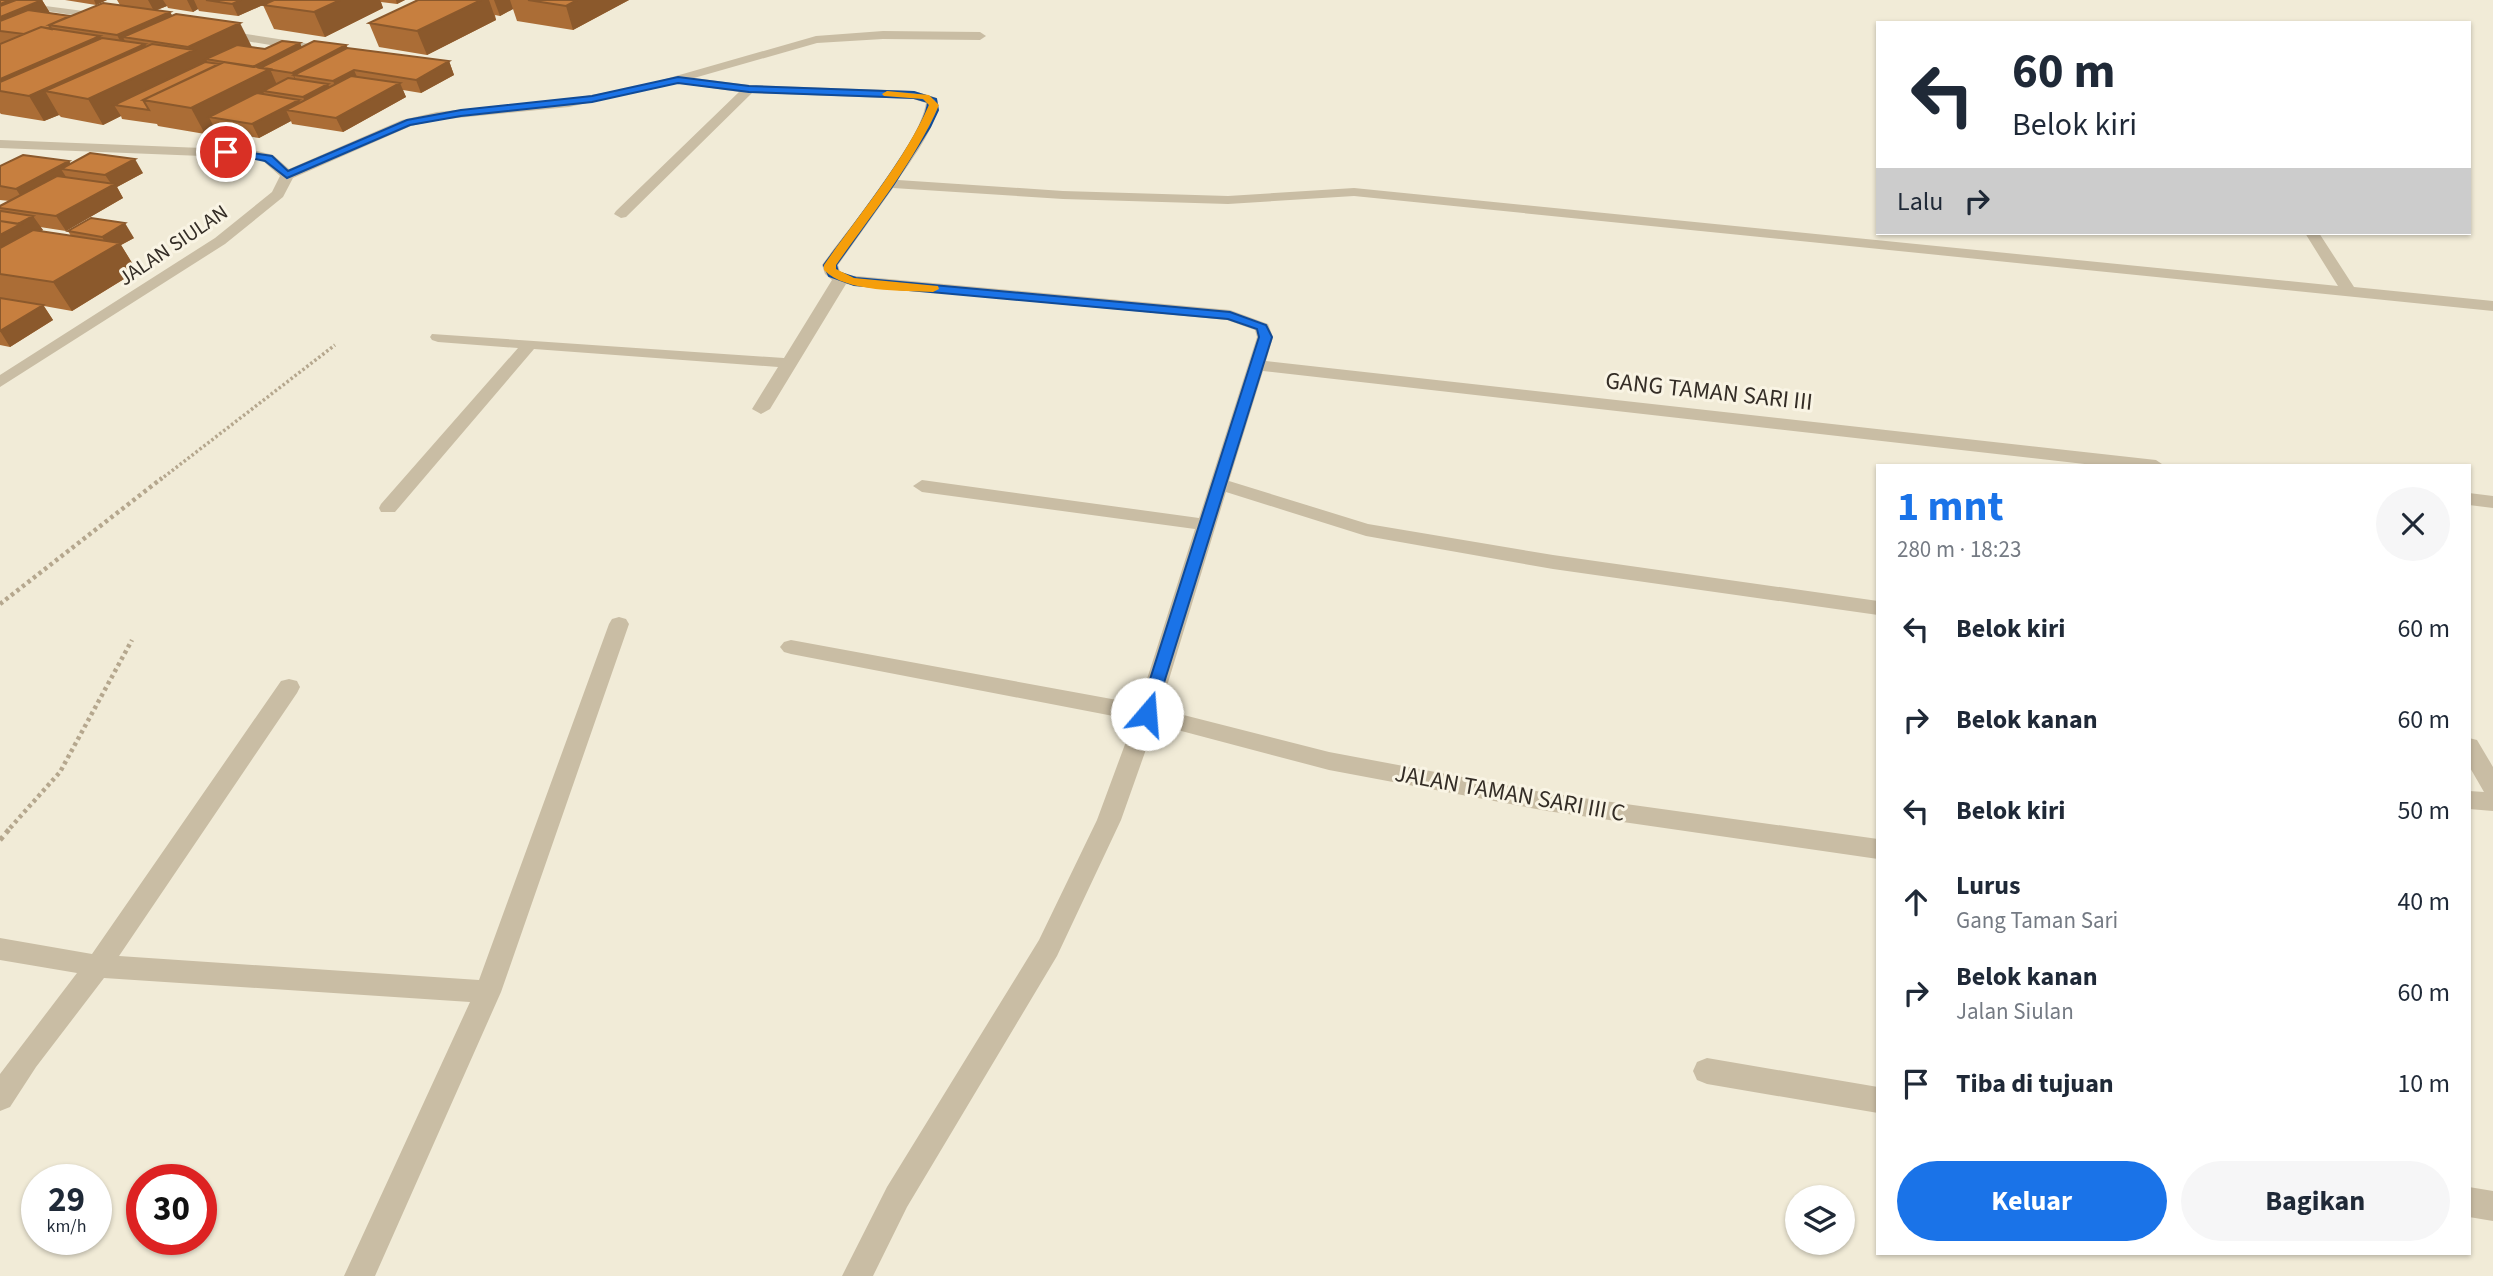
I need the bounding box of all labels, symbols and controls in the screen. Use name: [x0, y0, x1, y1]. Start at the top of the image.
text: 60 m: [2012, 37, 2116, 107]
icon: left: [1897, 49, 1988, 140]
text: Belok kiri: [2012, 102, 2137, 148]
pin: [196, 122, 256, 182]
icon: arrive: [207, 133, 245, 171]
icon: right: [1958, 182, 1996, 220]
text: Lalu: [1897, 183, 1944, 220]
street label: JALAN SIULAN: [112, 197, 234, 293]
street label: GANG TAMAN SARI III: [1604, 363, 1814, 420]
text: 1 mnt: [1897, 477, 2004, 537]
button: close: [2376, 487, 2450, 561]
text: 280 m · 18:23: [1897, 533, 2021, 566]
icon: left: [1897, 610, 1935, 648]
text: Belok kiri: [1956, 610, 2065, 647]
text: 60 m: [2397, 610, 2450, 647]
position arrow: [1110, 677, 1184, 751]
icon: right: [1897, 701, 1935, 739]
text: Belok kanan: [1956, 701, 2098, 738]
text: 60 m: [2397, 701, 2450, 738]
street label: JALAN TAMAN SARI III C: [1392, 756, 1628, 831]
icon: left: [1897, 792, 1935, 830]
text: Belok kiri: [1956, 792, 2065, 829]
text: 50 m: [2397, 792, 2450, 829]
text: Lurus: [1956, 867, 2021, 904]
icon: ahead: [1897, 883, 1935, 921]
text: 40 m: [2397, 883, 2450, 920]
text: Gang Taman Sari: [1956, 904, 2118, 937]
text: Belok kanan: [1956, 958, 2098, 995]
icon: right: [1897, 974, 1935, 1012]
text: 60 m: [2397, 974, 2450, 1011]
text: Jalan Siulan: [1956, 995, 2074, 1028]
icon: arrive: [1897, 1065, 1935, 1103]
text: Tiba di tujuan: [1956, 1065, 2114, 1102]
text: 10 m: [2397, 1065, 2450, 1102]
button: Keluar: [1897, 1161, 2167, 1241]
button: Bagikan: [2181, 1161, 2450, 1241]
speed limit sign: 30: [126, 1164, 217, 1255]
text: 29: [48, 1175, 85, 1225]
map controls: [1785, 1185, 1855, 1255]
button: layers: [1785, 1185, 1855, 1255]
text: km/h: [47, 1214, 86, 1239]

